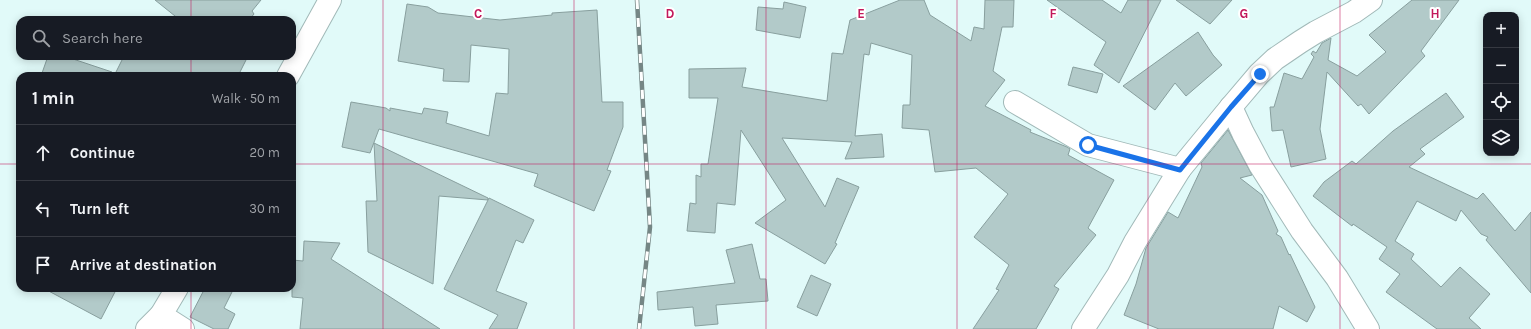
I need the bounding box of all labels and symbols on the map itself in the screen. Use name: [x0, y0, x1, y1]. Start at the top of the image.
text: C: [474, 6, 482, 21]
text: D: [666, 6, 675, 21]
text: E: [857, 6, 865, 21]
text: F: [1049, 6, 1057, 21]
text: G: [1240, 6, 1248, 21]
text: H: [1430, 6, 1440, 21]
route end: [1251, 65, 1269, 83]
route start: [1079, 136, 1097, 154]

